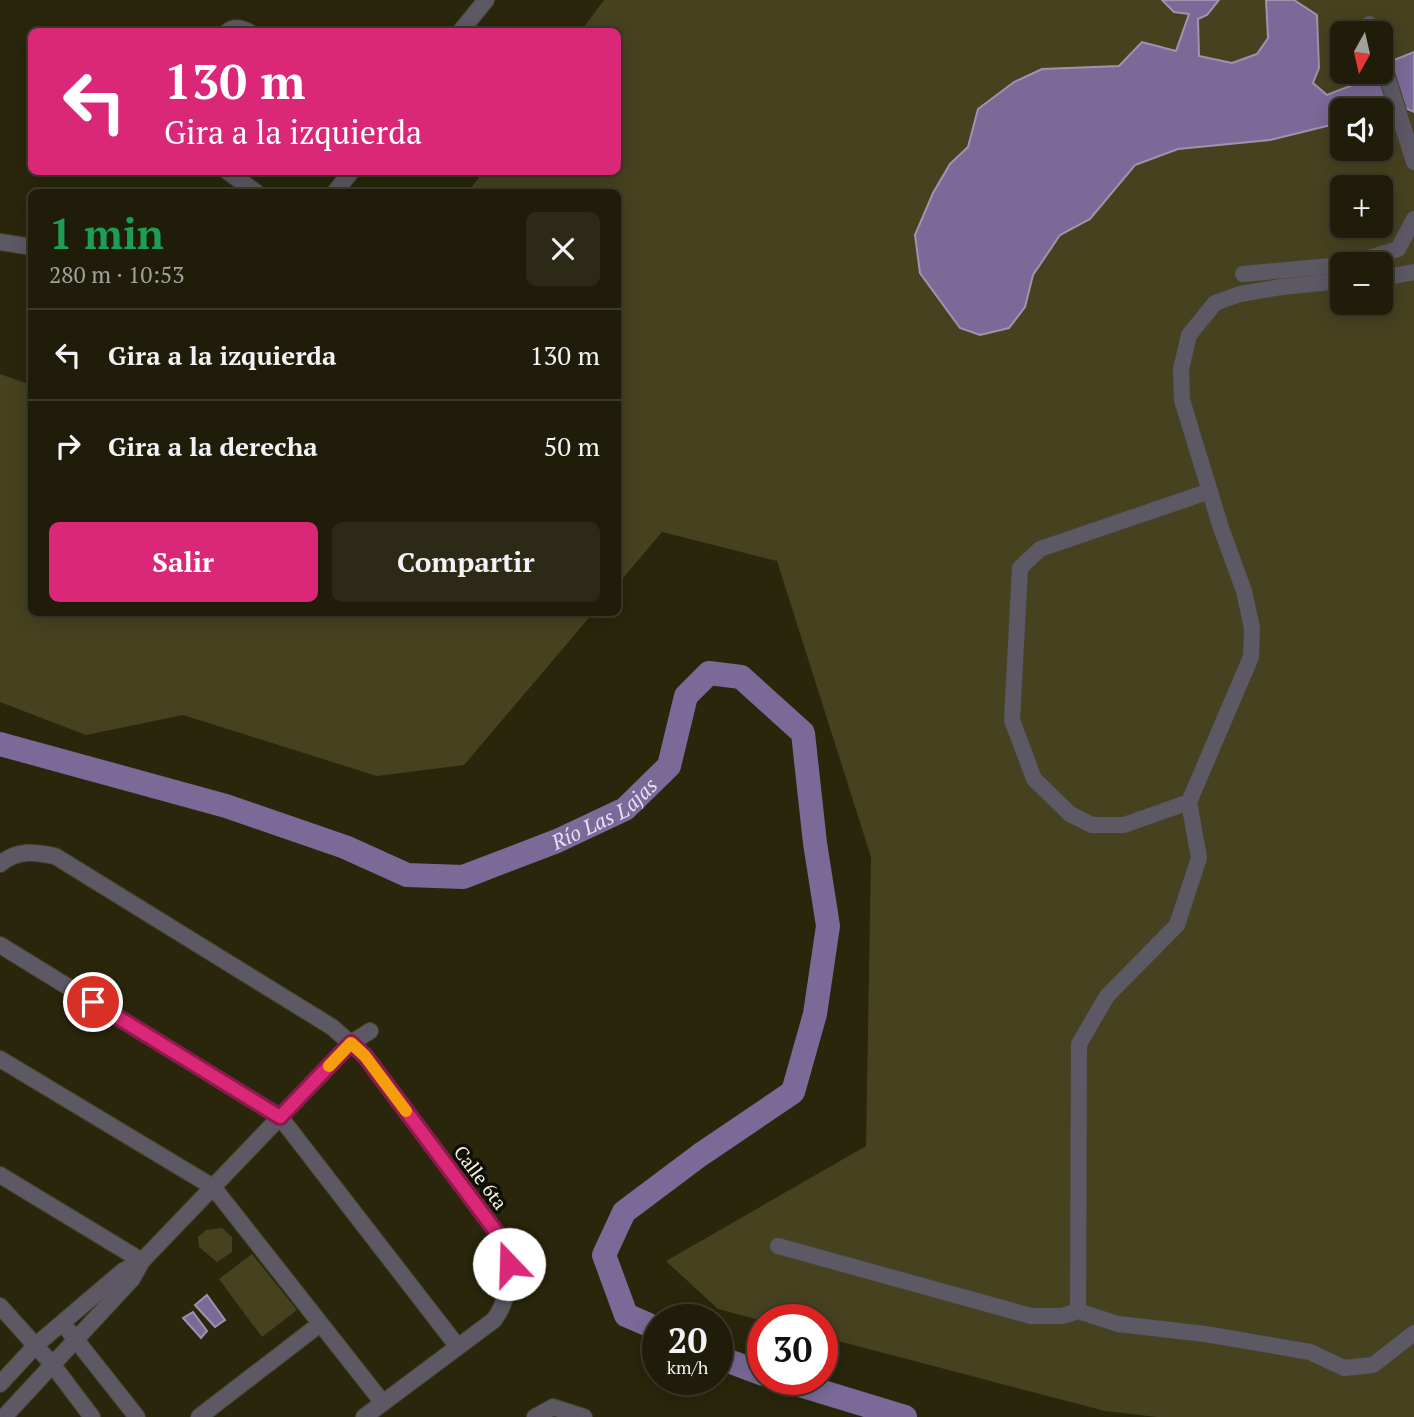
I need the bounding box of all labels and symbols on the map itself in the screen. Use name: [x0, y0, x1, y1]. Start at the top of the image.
north arrow: [1330, 21, 1393, 84]
water label: Río Las Lajas: [546, 771, 663, 856]
pin: [63, 972, 123, 1032]
street label: Calle 6ta: [449, 1140, 514, 1214]
position arrow: [472, 1227, 546, 1301]
speed limit sign: 30: [747, 1304, 838, 1395]

